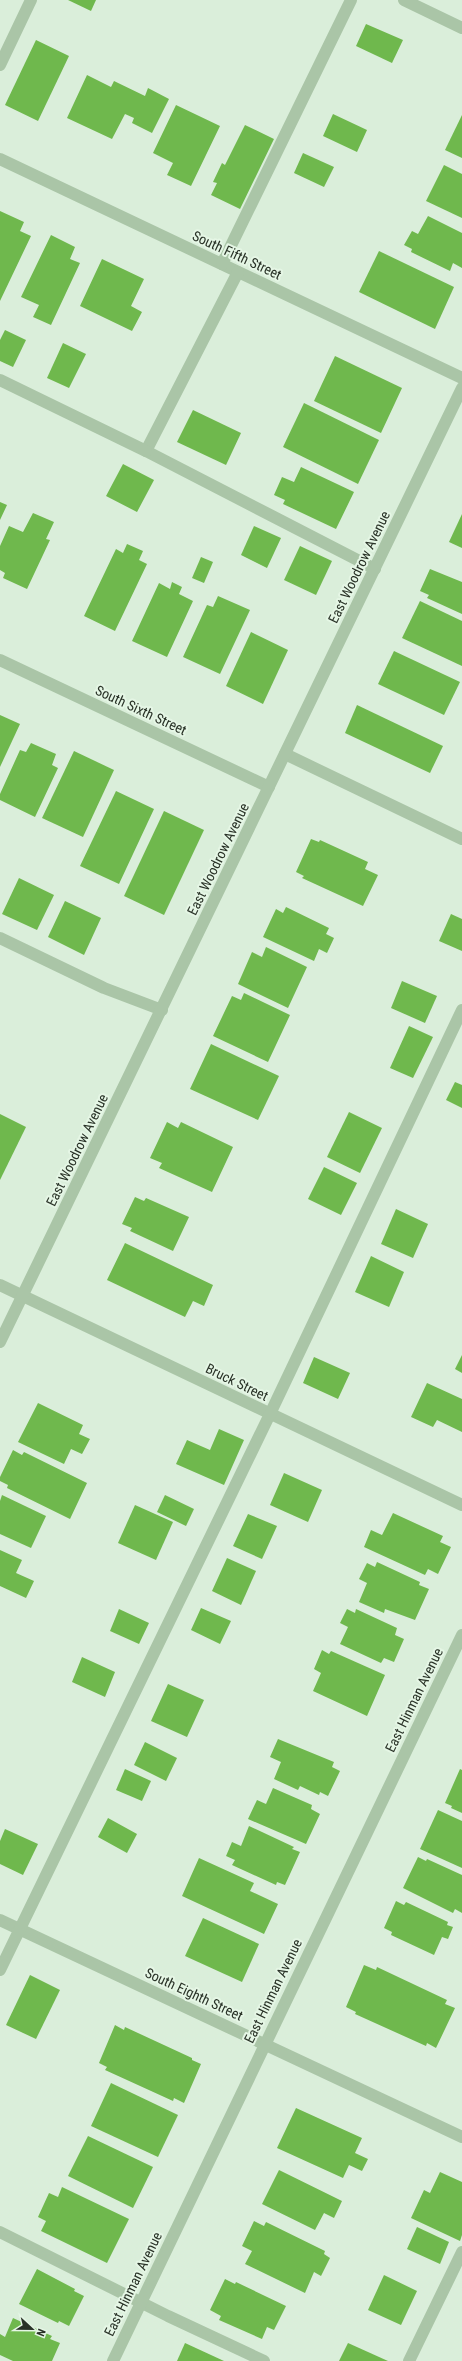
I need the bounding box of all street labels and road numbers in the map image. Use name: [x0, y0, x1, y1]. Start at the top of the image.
street label: South Fifth Street: [190, 227, 284, 283]
street label: East Woodrow Avenue: [325, 508, 393, 626]
street label: South Sixth Street: [93, 682, 189, 738]
street label: East Woodrow Avenue: [184, 800, 252, 918]
street label: East Woodrow Avenue: [43, 1091, 111, 1209]
street label: Bruck Street: [203, 1360, 271, 1404]
street label: East Hinman Avenue: [382, 1645, 446, 1755]
street label: East Hinman Avenue: [241, 1936, 305, 2046]
street label: South Eighth Street: [143, 1964, 245, 2024]
street label: East Hinman Avenue: [101, 2229, 165, 2339]

